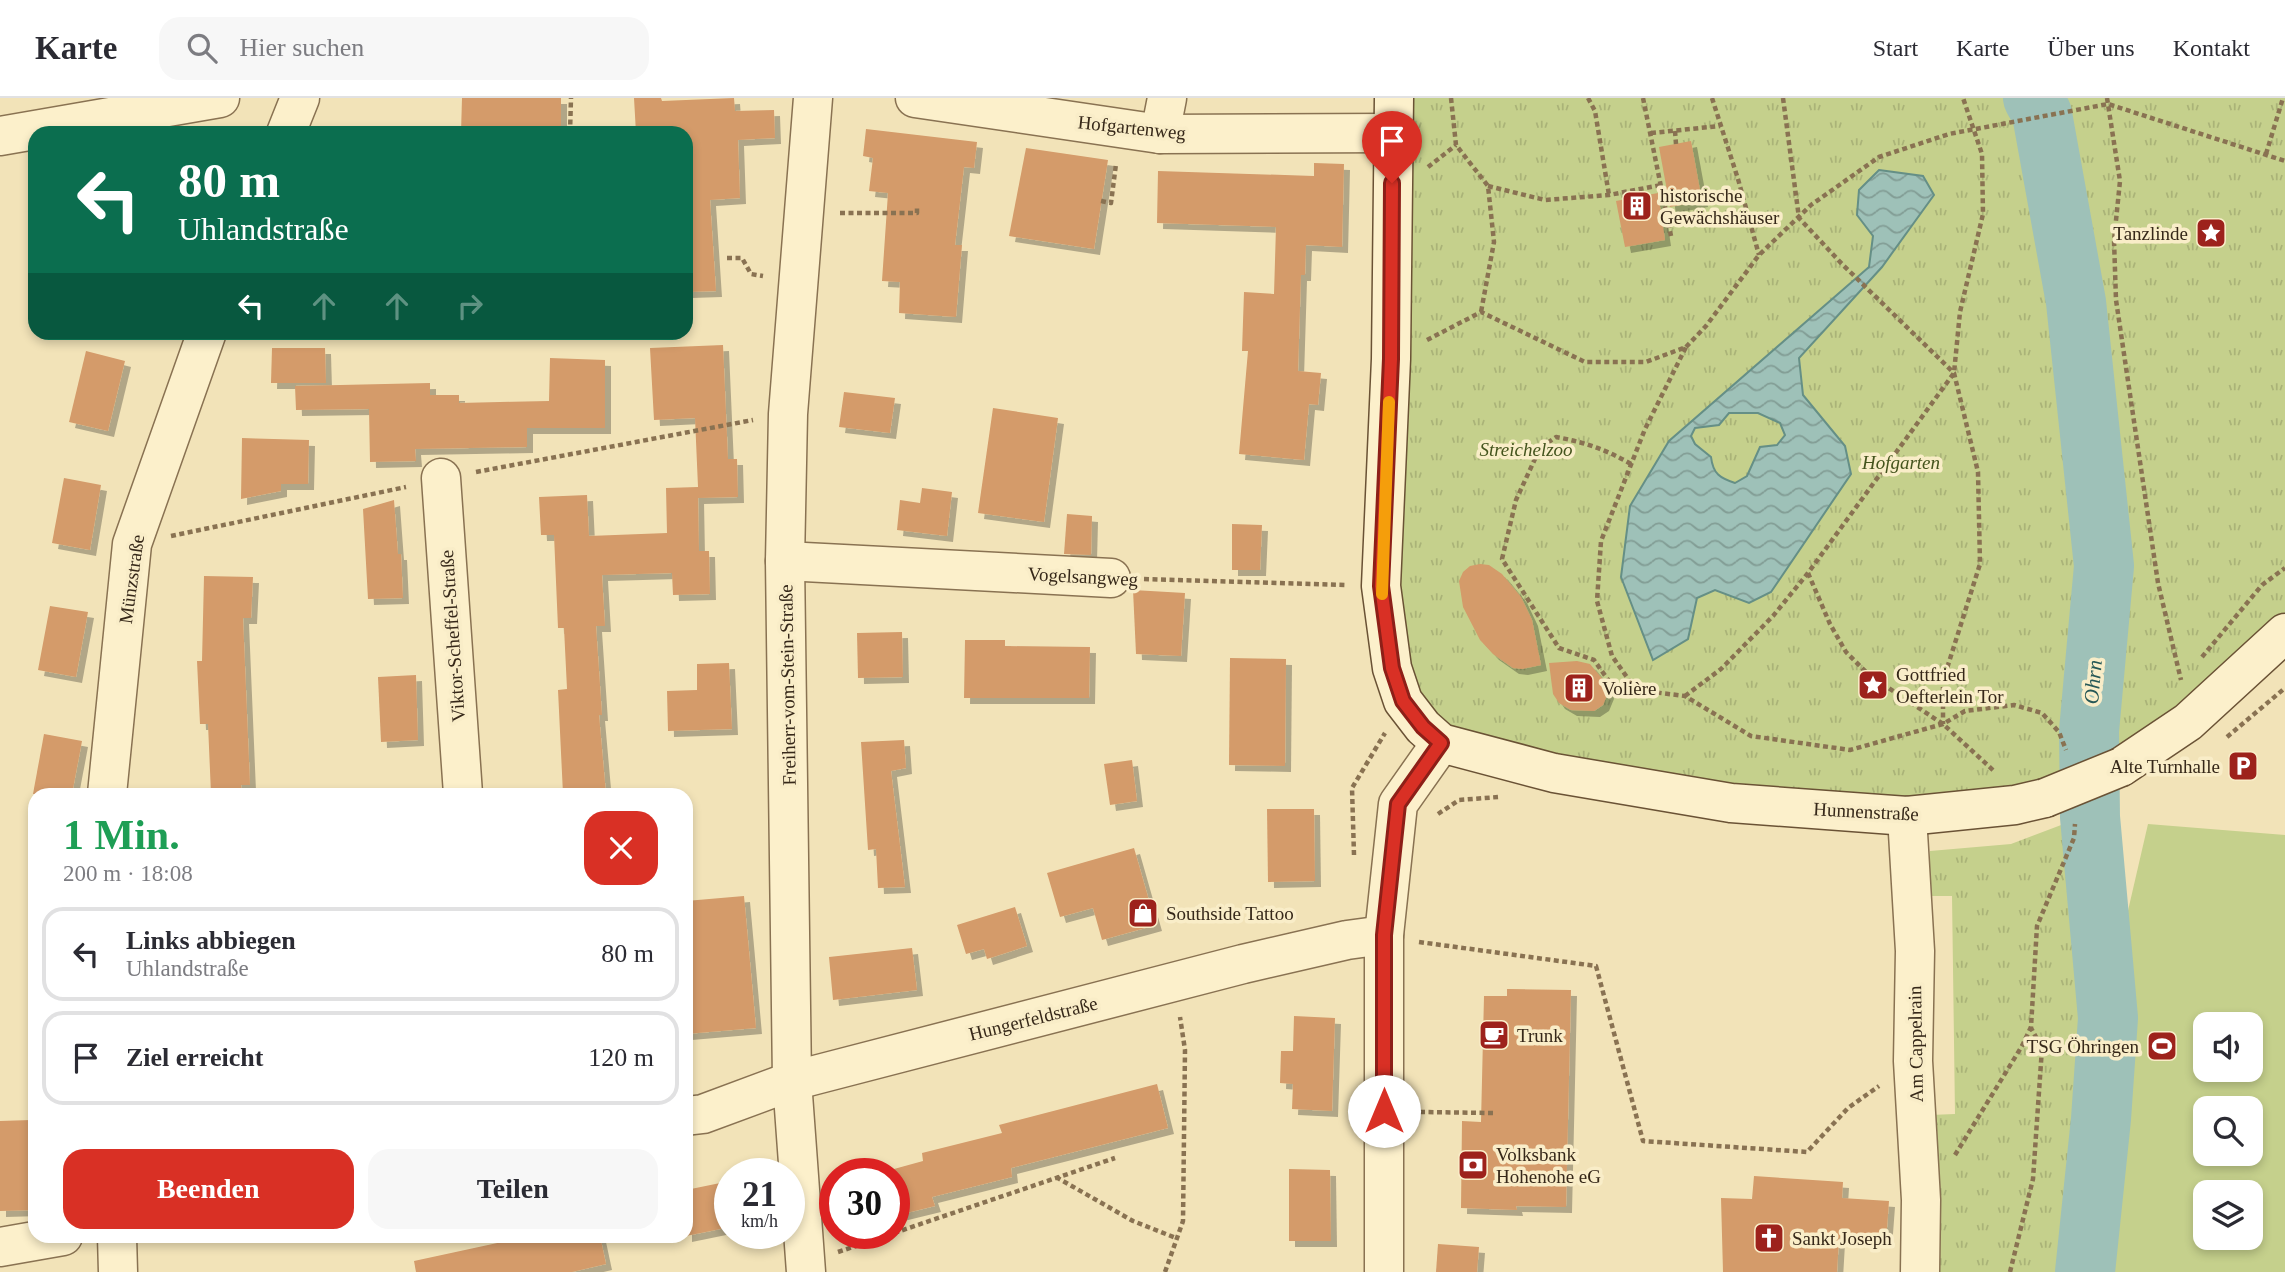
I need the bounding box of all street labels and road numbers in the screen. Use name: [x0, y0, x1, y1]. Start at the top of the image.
street label: Hofgartenweg: [1077, 111, 1188, 144]
street label: Münzstraße: [115, 533, 148, 625]
street label: Viktor-Scheffel-Straße: [436, 549, 469, 723]
street label: Vogelsangweg: [1027, 563, 1139, 590]
street label: Freiherr-vom-Stein-Straße: [775, 584, 800, 786]
street label: Hunnenstraße: [1813, 798, 1919, 825]
street label: Am Cappelrain: [1904, 985, 1927, 1102]
street label: Hungerfeldstraße: [967, 992, 1100, 1045]

